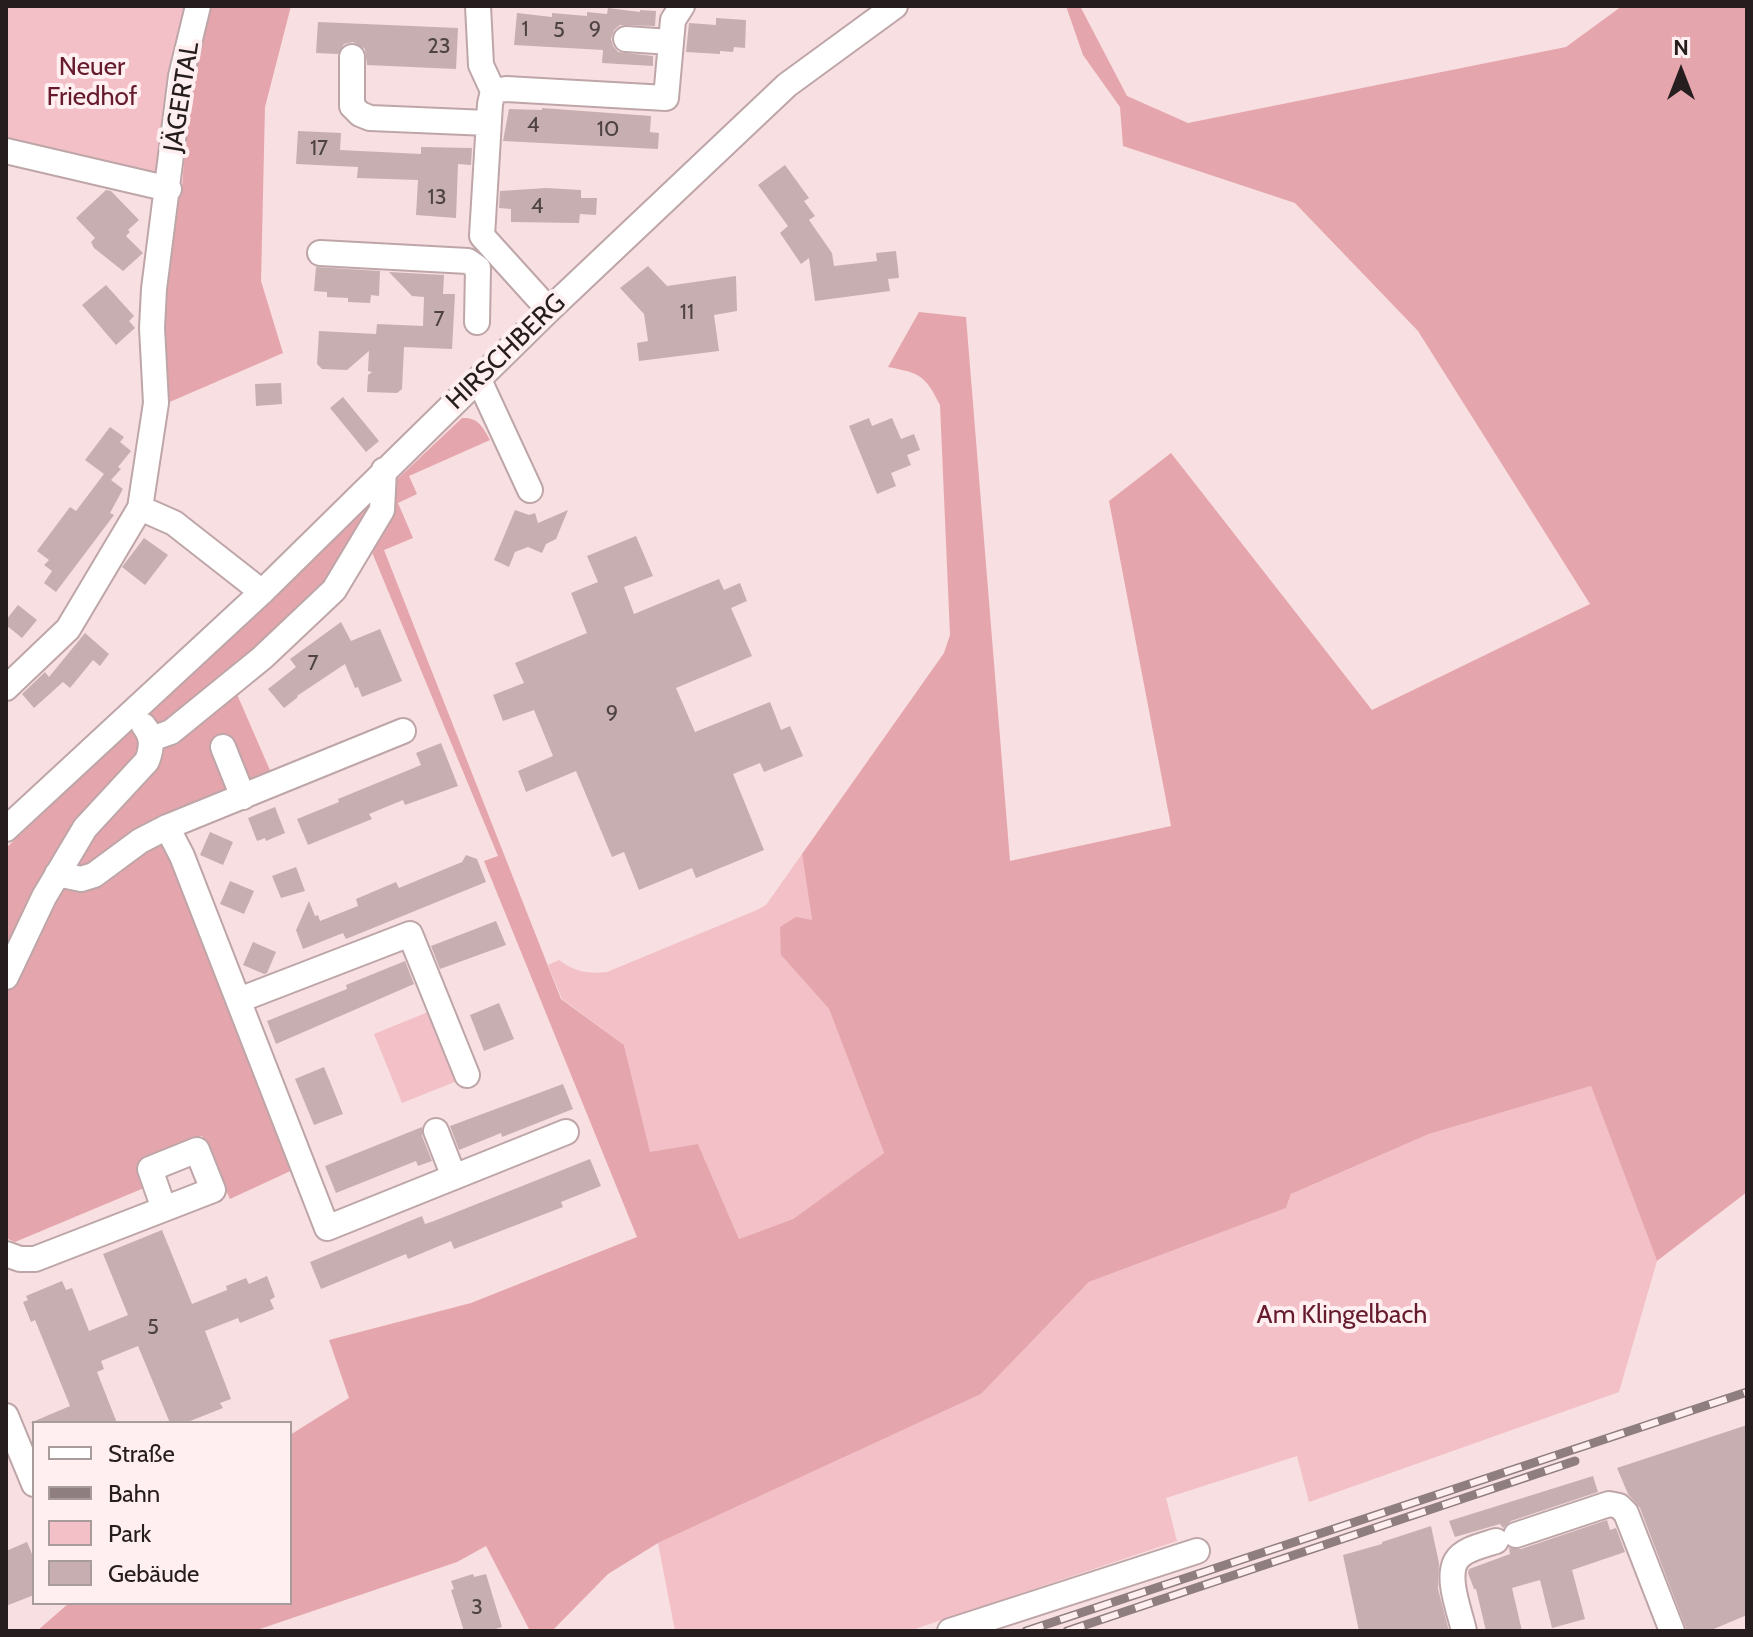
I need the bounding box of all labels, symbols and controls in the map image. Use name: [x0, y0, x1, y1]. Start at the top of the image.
house number: 1: [521, 17, 529, 43]
house number: 9: [589, 17, 601, 43]
house number: 5: [553, 18, 565, 44]
north arrow: [1641, 32, 1721, 112]
house number: 23: [427, 34, 451, 60]
text: N: [1673, 34, 1689, 61]
street label: JÄGERTAL: [158, 40, 206, 154]
park label: Neuer Friedhof: [47, 51, 137, 112]
house number: 4: [527, 113, 539, 139]
house number: 10: [597, 117, 619, 143]
house number: 17: [310, 136, 328, 162]
house number: 13: [427, 185, 447, 211]
house number: 4: [531, 194, 543, 220]
street label: HIRSCHBERG: [440, 288, 572, 416]
house number: 11: [680, 300, 694, 326]
house number: 7: [433, 307, 445, 333]
house number: 7: [307, 651, 319, 677]
house number: 9: [606, 701, 618, 727]
park label: Am Klingelbach: [1257, 1299, 1427, 1331]
house number: 5: [147, 1315, 159, 1341]
legend: [32, 1421, 292, 1605]
text: Straße: [108, 1439, 175, 1468]
text: Bahn: [108, 1479, 160, 1508]
text: Park: [108, 1519, 151, 1548]
text: Gebäude: [108, 1559, 199, 1588]
house number: 3: [471, 1595, 483, 1621]

